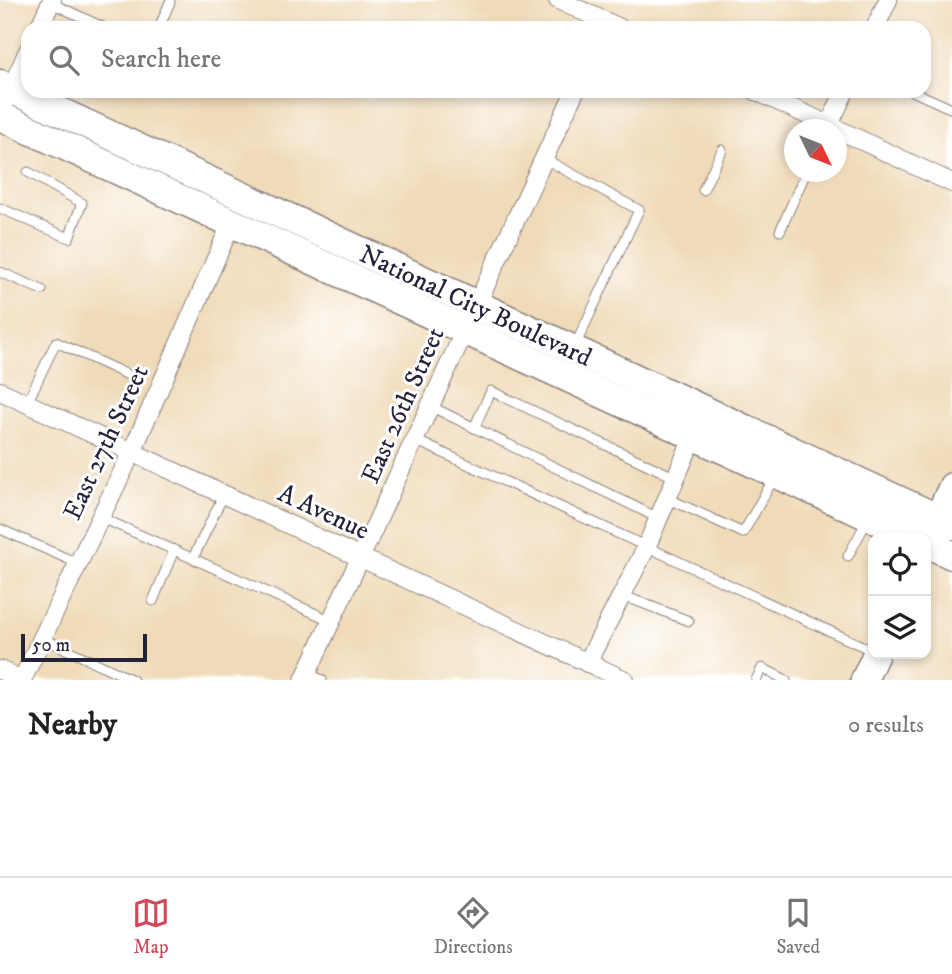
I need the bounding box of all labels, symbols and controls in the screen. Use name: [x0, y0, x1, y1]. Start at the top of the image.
search box: [21, 21, 931, 98]
icon: search: [45, 41, 83, 79]
text: Search here: [101, 43, 221, 76]
north arrow: [784, 119, 847, 182]
street label: National City Boulevard: [354, 238, 597, 375]
street label: East 26th Street: [354, 322, 452, 489]
street label: East 27th Street: [56, 360, 157, 525]
street label: A Avenue: [272, 477, 374, 548]
map controls: [868, 533, 931, 659]
button: locate: [868, 533, 931, 596]
button: layers: [868, 596, 931, 659]
scale bar: [21, 631, 147, 663]
text: 50 m: [32, 634, 70, 657]
text: Nearby: [28, 707, 117, 744]
text: 0 results: [848, 711, 924, 740]
tab: Map: [132, 894, 170, 959]
tab: Directions: [434, 894, 513, 959]
tab: Saved: [776, 894, 820, 959]

